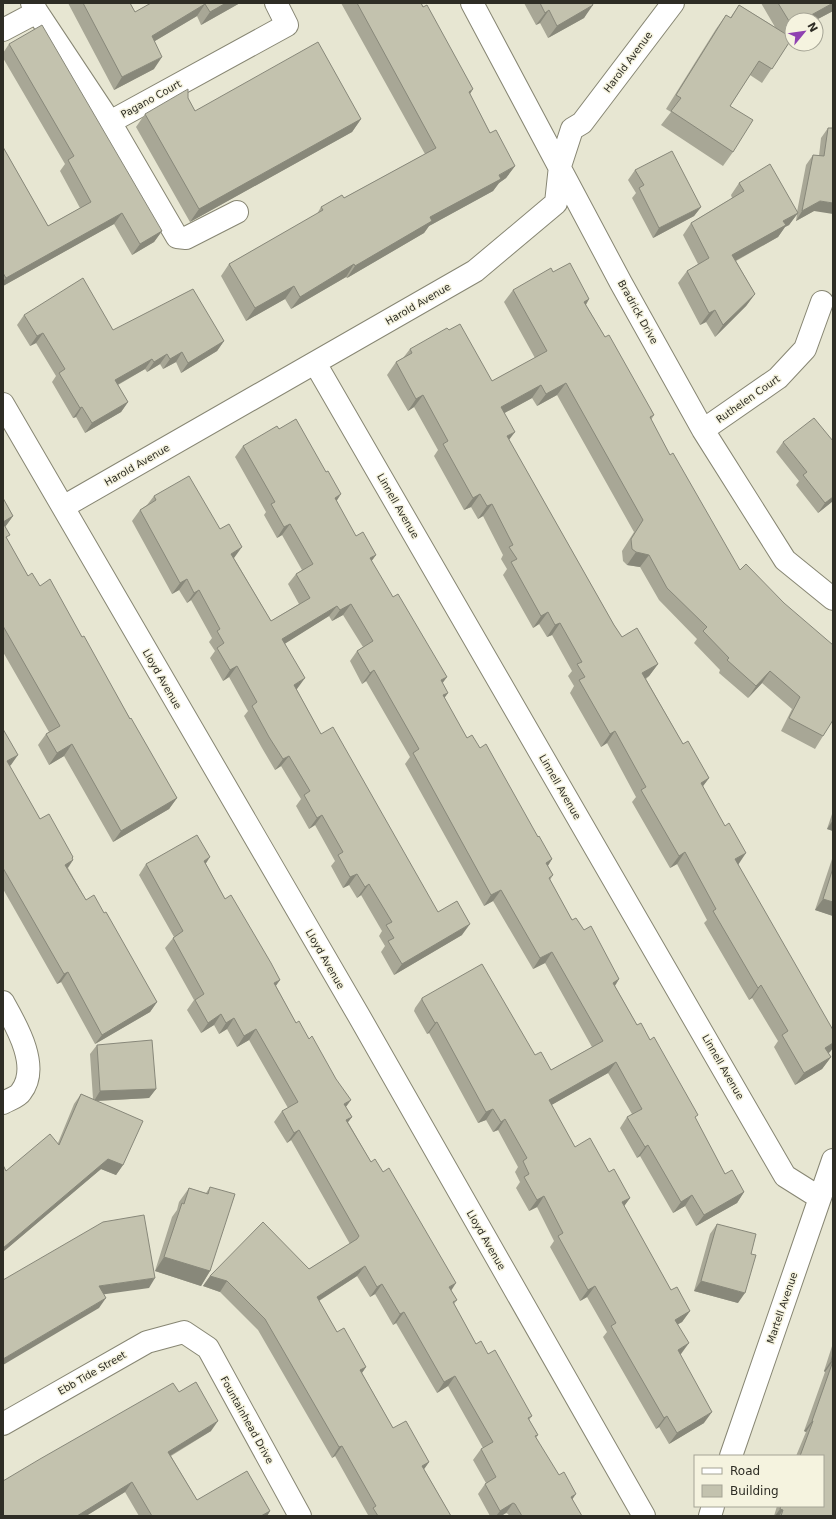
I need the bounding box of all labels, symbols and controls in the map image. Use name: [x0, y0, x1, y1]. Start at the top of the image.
north arrow: [784, 12, 824, 52]
text: N: [804, 20, 820, 35]
street label: Harold Avenue: [602, 29, 654, 95]
street label: Pagano Court: [119, 78, 183, 120]
street label: Bradrick Drive: [616, 278, 660, 346]
street label: Harold Avenue: [384, 281, 452, 327]
street label: Ruthelen Court: [714, 373, 782, 425]
street label: Harold Avenue: [103, 442, 171, 488]
street label: Linnell Avenue: [375, 472, 421, 540]
street label: Lloyd Avenue: [140, 647, 184, 711]
street label: Linnell Avenue: [537, 753, 583, 821]
street label: Lloyd Avenue: [303, 927, 347, 991]
street label: Linnell Avenue: [700, 1033, 746, 1101]
street label: Lloyd Avenue: [464, 1208, 508, 1272]
street label: Martell Avenue: [765, 1271, 799, 1345]
street label: Ebb Tide Street: [56, 1349, 128, 1397]
street label: Fountainhead Drive: [218, 1374, 276, 1466]
legend: [694, 1455, 824, 1507]
text: Road: [730, 1464, 760, 1478]
text: Building: [730, 1484, 779, 1498]

